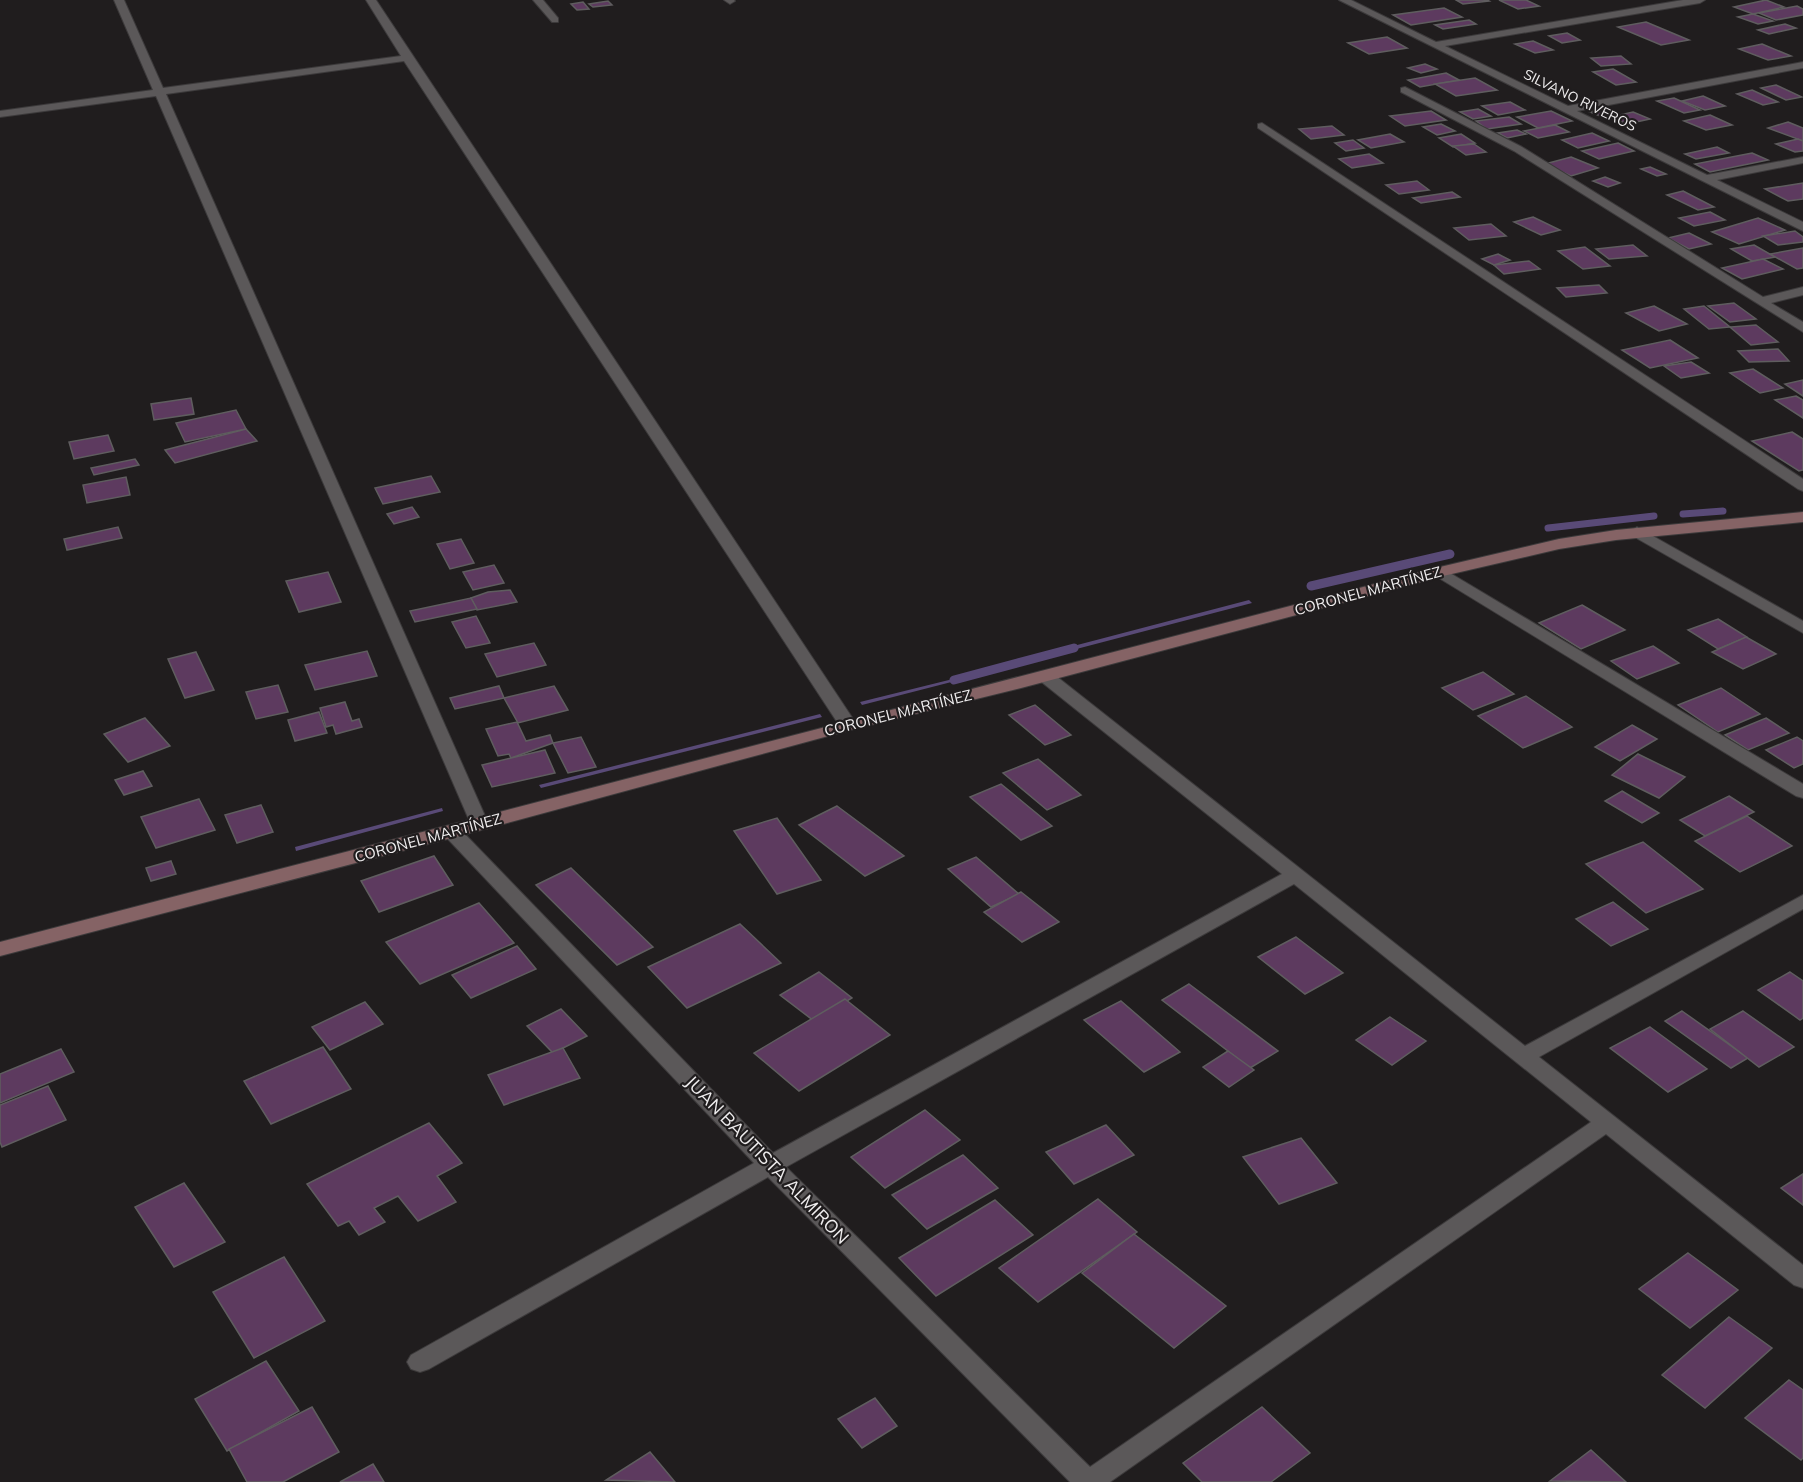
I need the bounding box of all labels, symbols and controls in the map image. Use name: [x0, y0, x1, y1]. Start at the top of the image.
street label: SILVANO RIVEROS: [1521, 65, 1640, 135]
street label: CORONEL MARTÍNEZ: [1292, 562, 1444, 619]
street label: CORONEL MARTÍNEZ: [822, 685, 974, 740]
street label: CORONEL MARTÍNEZ: [352, 809, 504, 866]
street label: JUAN BAUTISTA ALMIRON: [681, 1071, 854, 1249]

